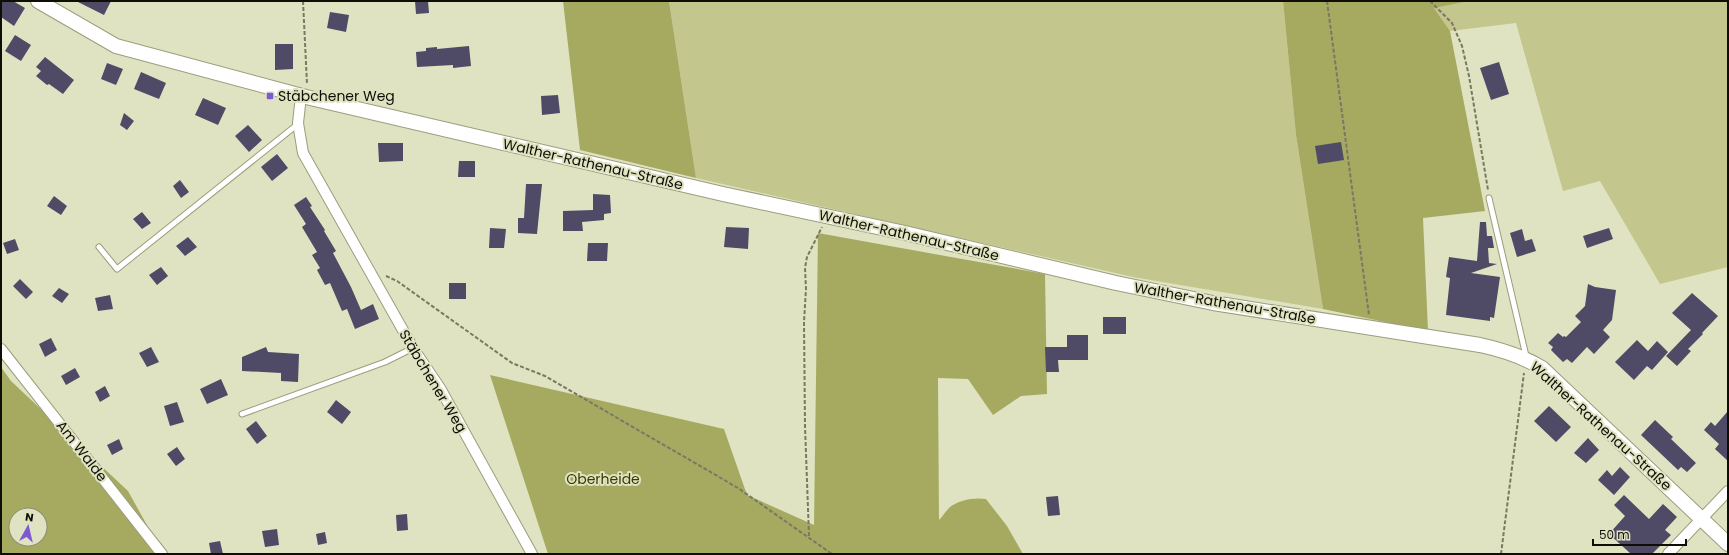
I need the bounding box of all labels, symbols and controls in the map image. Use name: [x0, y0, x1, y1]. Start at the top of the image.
place label: Stäbchener Weg: [278, 86, 395, 106]
marker: Stäbchener Weg: [265, 91, 275, 101]
street label: Walther-Rathenau-Straße: [501, 134, 685, 195]
street label: Walther-Rathenau-Straße: [817, 205, 1001, 266]
street label: Walther-Rathenau-Straße: [1133, 277, 1318, 329]
street label: Stäbchener Weg: [394, 326, 472, 436]
street label: Walther-Rathenau-Straße: [1526, 357, 1676, 495]
street label: Am Walde: [52, 416, 112, 486]
park label: Oberheide: [566, 469, 640, 489]
north arrow: [8, 507, 48, 547]
text: N: [24, 509, 35, 526]
scale bar: [1593, 521, 1686, 547]
text: 50 m: [1599, 526, 1630, 543]

